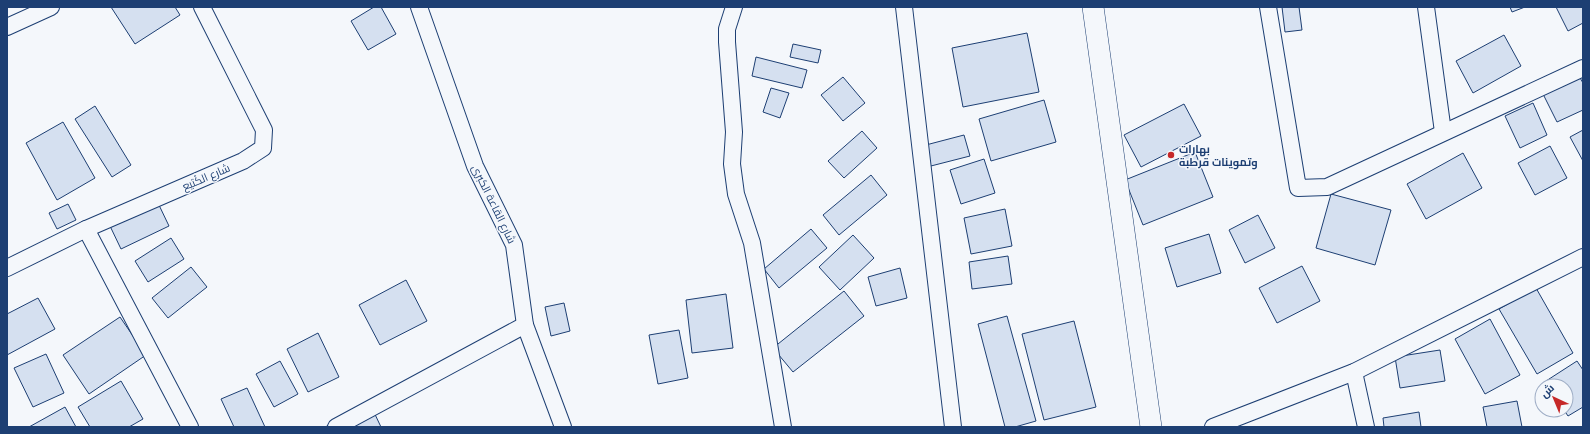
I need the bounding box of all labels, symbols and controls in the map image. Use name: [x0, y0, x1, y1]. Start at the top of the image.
place label: بهارات وتموينات قرطبة: [1179, 142, 1258, 170]
marker: بهارات وتموينات قرطبة: [1166, 150, 1176, 160]
street label: شارع الكُتيع: [180, 161, 233, 194]
street label: شارع القاعة الكبرى: [468, 162, 519, 246]
north arrow: [1534, 378, 1574, 418]
text: ش: [1537, 381, 1557, 401]

